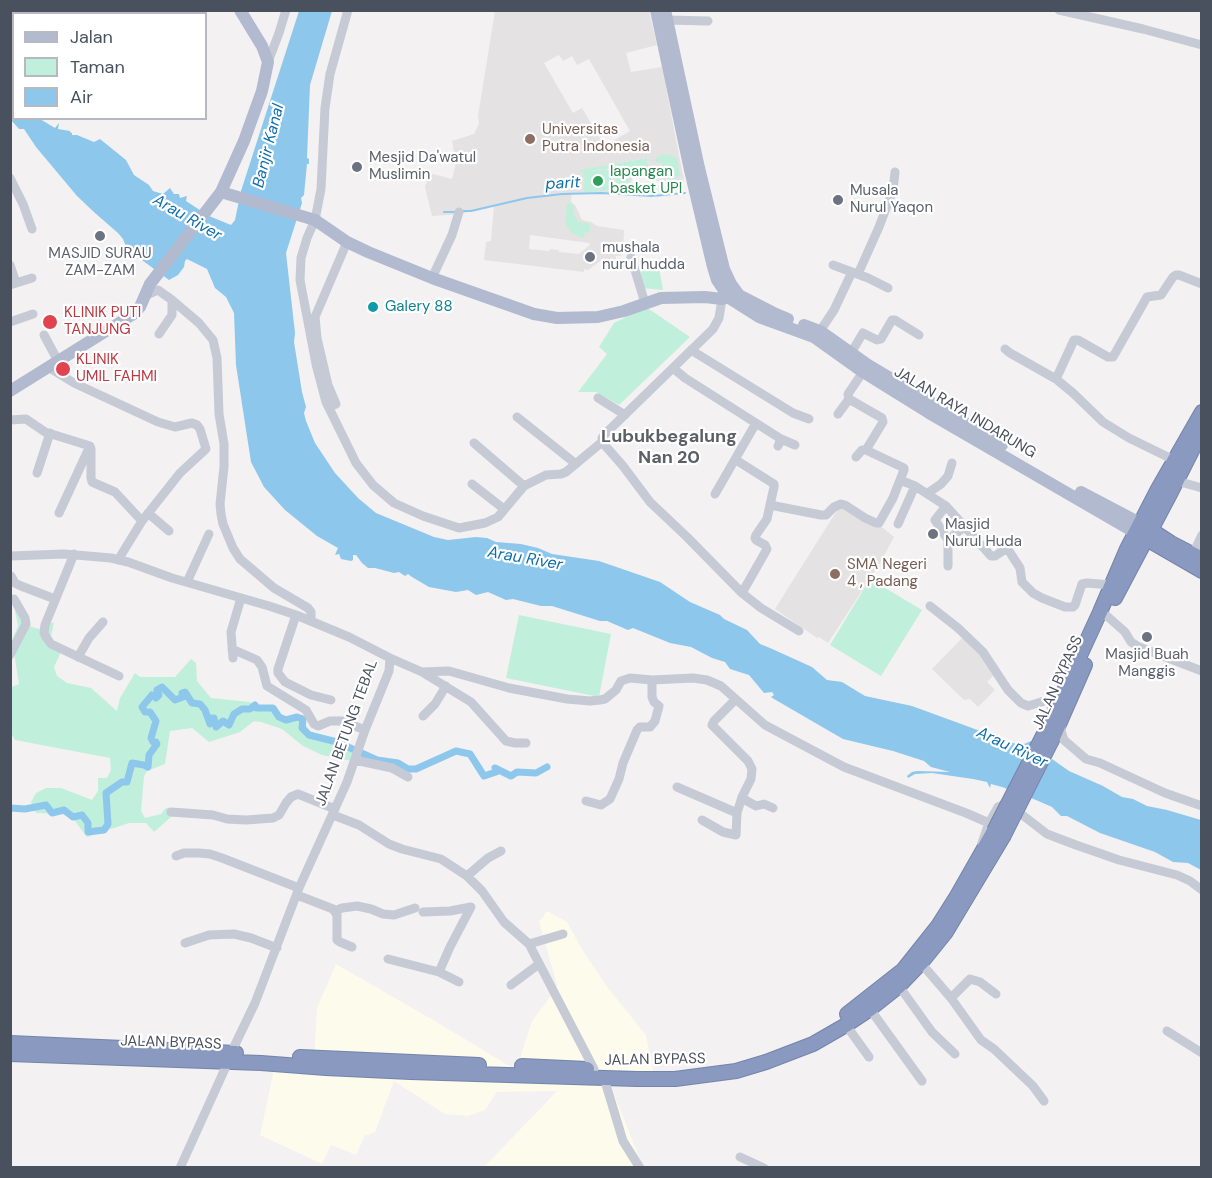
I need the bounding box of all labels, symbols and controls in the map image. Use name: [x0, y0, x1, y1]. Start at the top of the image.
legend: [12, 12, 207, 120]
text: Jalan: [70, 25, 113, 49]
text: Taman: [70, 55, 125, 79]
text: Air: [70, 85, 93, 109]
water label: Banjir Kanal: [249, 102, 289, 190]
place label: Universitas Putra Indonesia: [542, 121, 650, 156]
marker: Universitas Putra Indonesia: [523, 132, 537, 146]
place label: Mesjid Da'watul Muslimin: [369, 149, 476, 184]
marker: Mesjid Da'watul Muslimin: [350, 160, 364, 174]
place label: lapangan basket UPI: [610, 163, 682, 198]
water label: parit: [545, 174, 581, 194]
marker: lapangan basket UPI: [591, 174, 605, 188]
place label: Musala Nurul Yaqon: [850, 182, 933, 217]
water label: Arau River: [149, 191, 225, 245]
marker: Musala Nurul Yaqon: [831, 193, 845, 207]
marker: MASJID SURAU ZAM-ZAM: [93, 229, 107, 243]
place label: mushala nurul hudda: [602, 239, 685, 274]
place label: MASJID SURAU ZAM-ZAM: [48, 245, 152, 280]
marker: mushala nurul hudda: [583, 250, 597, 264]
place label: Galery 88: [385, 298, 453, 316]
marker: Galery 88: [366, 300, 380, 314]
place label: KLINIK PUTI TANJUNG: [64, 304, 141, 339]
marker: KLINIK PUTI TANJUNG: [41, 313, 59, 331]
place label: KLINIK UMIL FAHMI: [76, 351, 157, 386]
marker: KLINIK UMIL FAHMI: [54, 360, 72, 378]
street label: JALAN RAYA INDARUNG: [891, 363, 1039, 463]
district label: Lubukbegalung Nan 20: [601, 426, 737, 468]
place label: Masjid Nurul Huda: [945, 516, 1022, 551]
marker: Masjid Nurul Huda: [926, 527, 940, 541]
water label: Arau River: [486, 543, 564, 575]
place label: SMA Negeri 4 , Padang: [847, 556, 927, 591]
marker: SMA Negeri 4 , Padang: [828, 567, 842, 581]
marker: Masjid Buah Manggis: [1140, 630, 1154, 644]
street label: JALAN BYPASS: [1029, 633, 1087, 733]
place label: Masjid Buah Manggis: [1105, 646, 1189, 681]
street label: JALAN BETUNG TEBAL: [312, 657, 382, 809]
water label: Arau River: [974, 723, 1050, 773]
street label: JALAN BYPASS: [120, 1032, 222, 1054]
street label: JALAN BYPASS: [604, 1050, 706, 1070]

